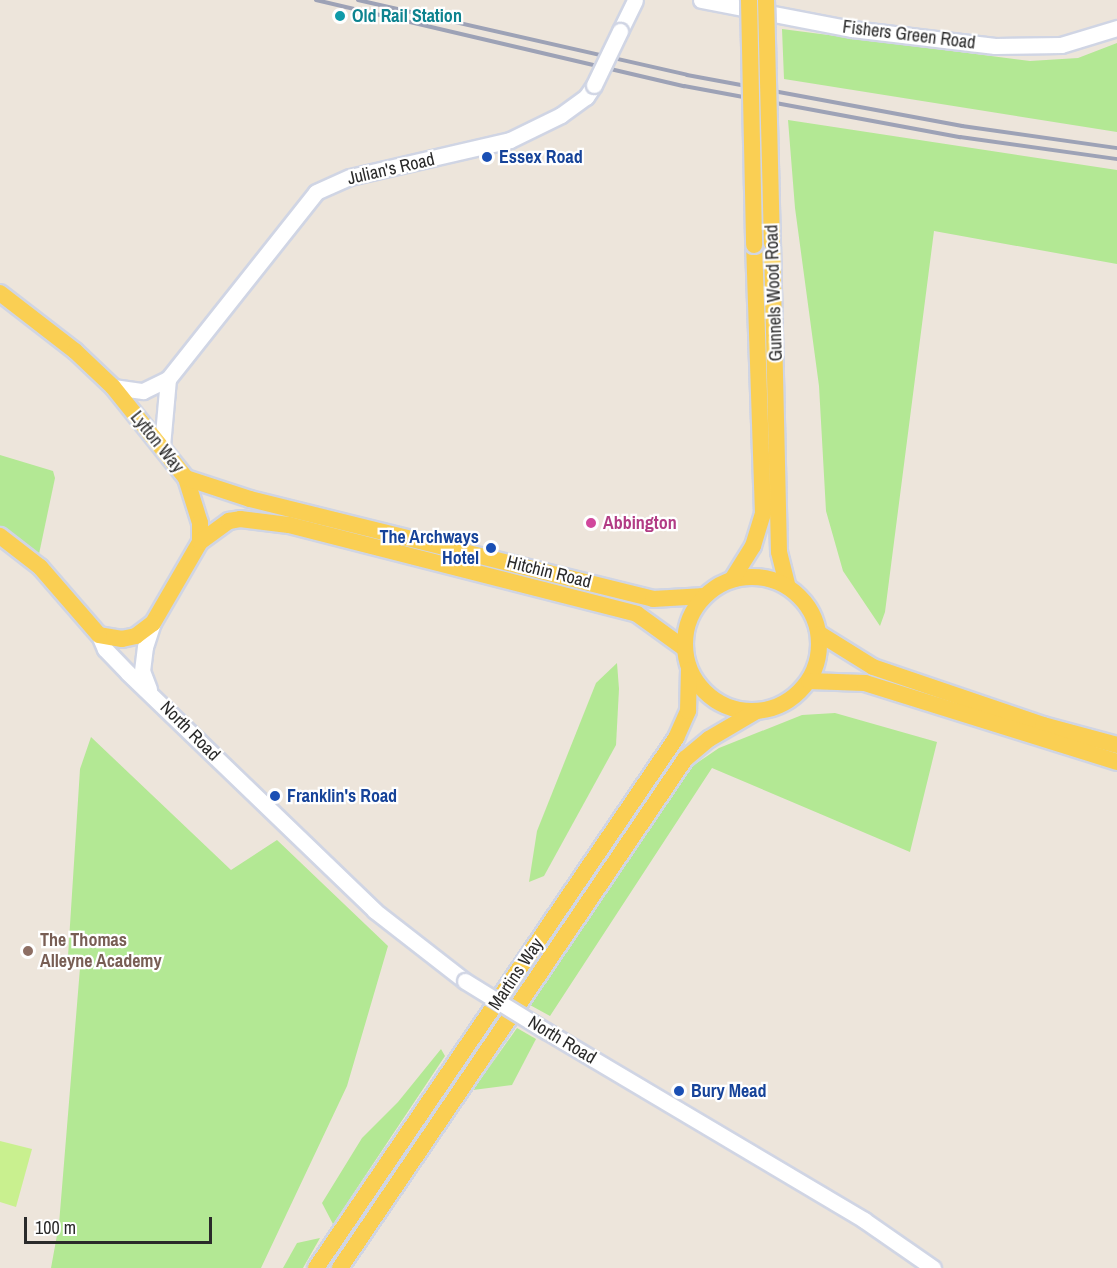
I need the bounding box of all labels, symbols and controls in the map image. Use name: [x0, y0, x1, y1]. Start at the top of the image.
place label: Old Rail Station: [352, 5, 462, 27]
marker: Old Rail Station: [333, 9, 347, 23]
street label: Fishers Green Road: [841, 16, 977, 54]
place label: Essex Road: [499, 146, 583, 168]
street label: Julian's Road: [345, 148, 437, 190]
marker: Essex Road: [480, 150, 494, 164]
street label: Gunnels Wood Road: [761, 224, 787, 362]
street label: Lytton Way: [126, 407, 188, 477]
place label: Abbington: [603, 512, 677, 534]
marker: Abbington: [584, 516, 598, 530]
place label: The Archways Hotel: [379, 527, 479, 570]
marker: The Archways Hotel: [484, 541, 498, 555]
street label: Hitchin Road: [505, 551, 593, 593]
street label: North Road: [156, 697, 224, 765]
place label: Franklin's Road: [287, 785, 397, 807]
marker: Franklin's Road: [268, 789, 282, 803]
place label: The Thomas Alleyne Academy: [40, 930, 162, 972]
street label: Martins Way: [484, 934, 548, 1014]
marker: The Thomas Alleyne Academy: [21, 944, 35, 958]
street label: North Road: [524, 1011, 600, 1069]
place label: Bury Mead: [691, 1080, 766, 1102]
marker: Bury Mead: [672, 1084, 686, 1098]
scale bar: [27, 1205, 214, 1243]
text: 100 m: [35, 1215, 76, 1240]

